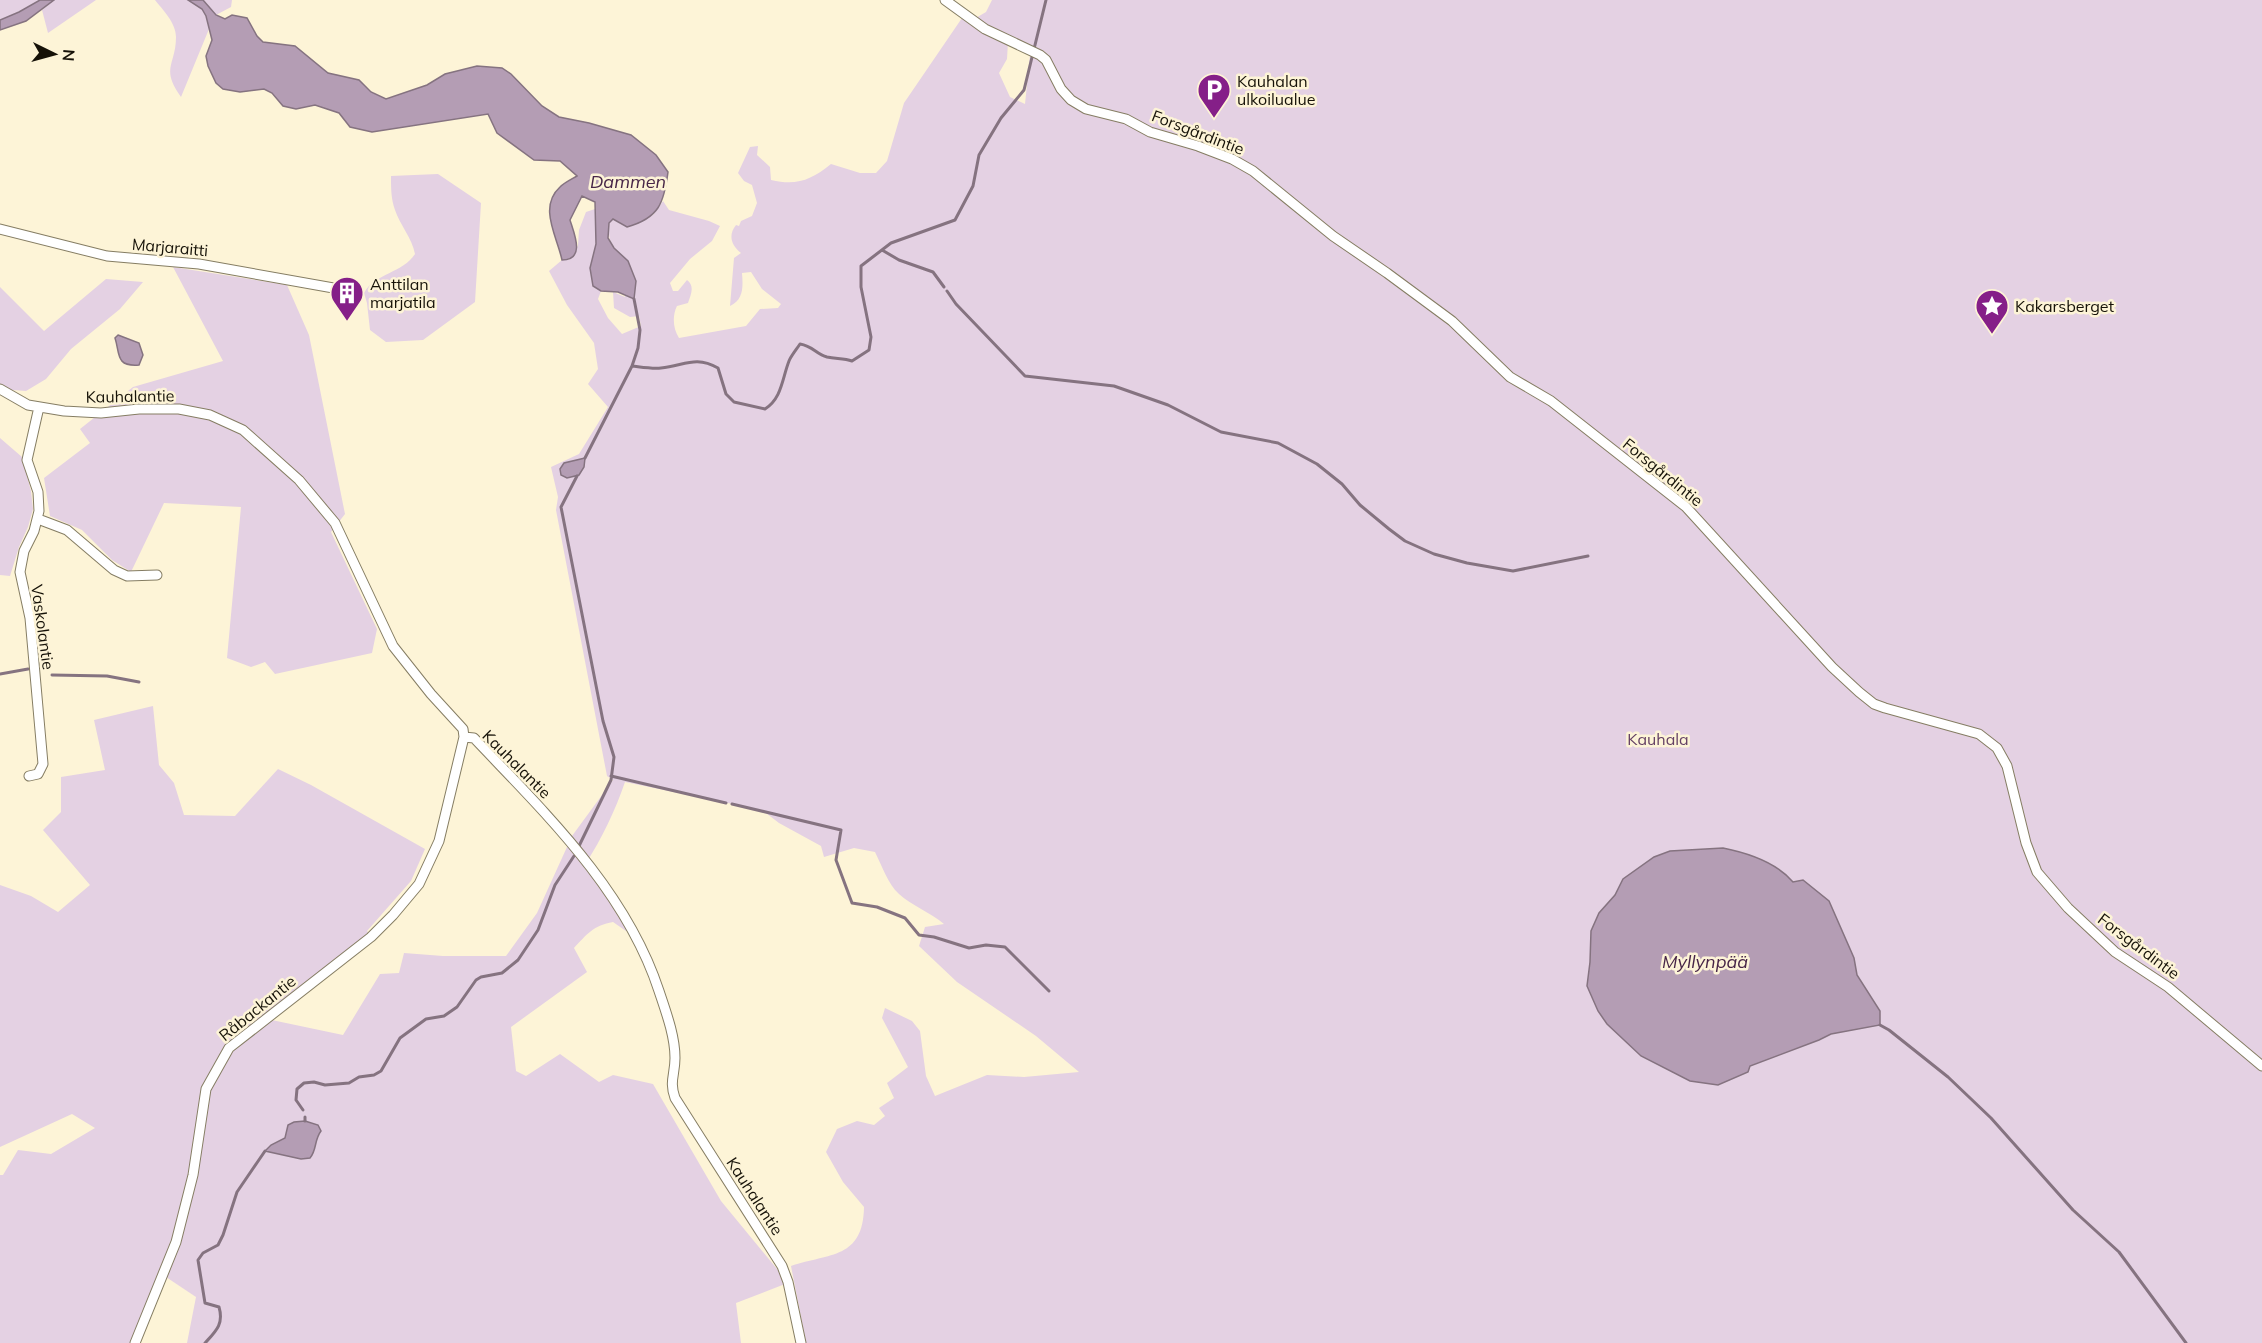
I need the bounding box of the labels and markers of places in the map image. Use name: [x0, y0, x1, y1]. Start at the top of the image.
place label: Kauhalan ulkoilualue: [1237, 71, 1315, 109]
parking icon: Kauhalan ulkoilualue: [1196, 72, 1232, 119]
place label: Anttilan marjatila: [370, 274, 436, 312]
building icon: Anttilan marjatila: [329, 275, 365, 322]
place icon: Kakarsberget: [1974, 288, 2010, 335]
place label: Kakarsberget: [2015, 296, 2115, 316]

